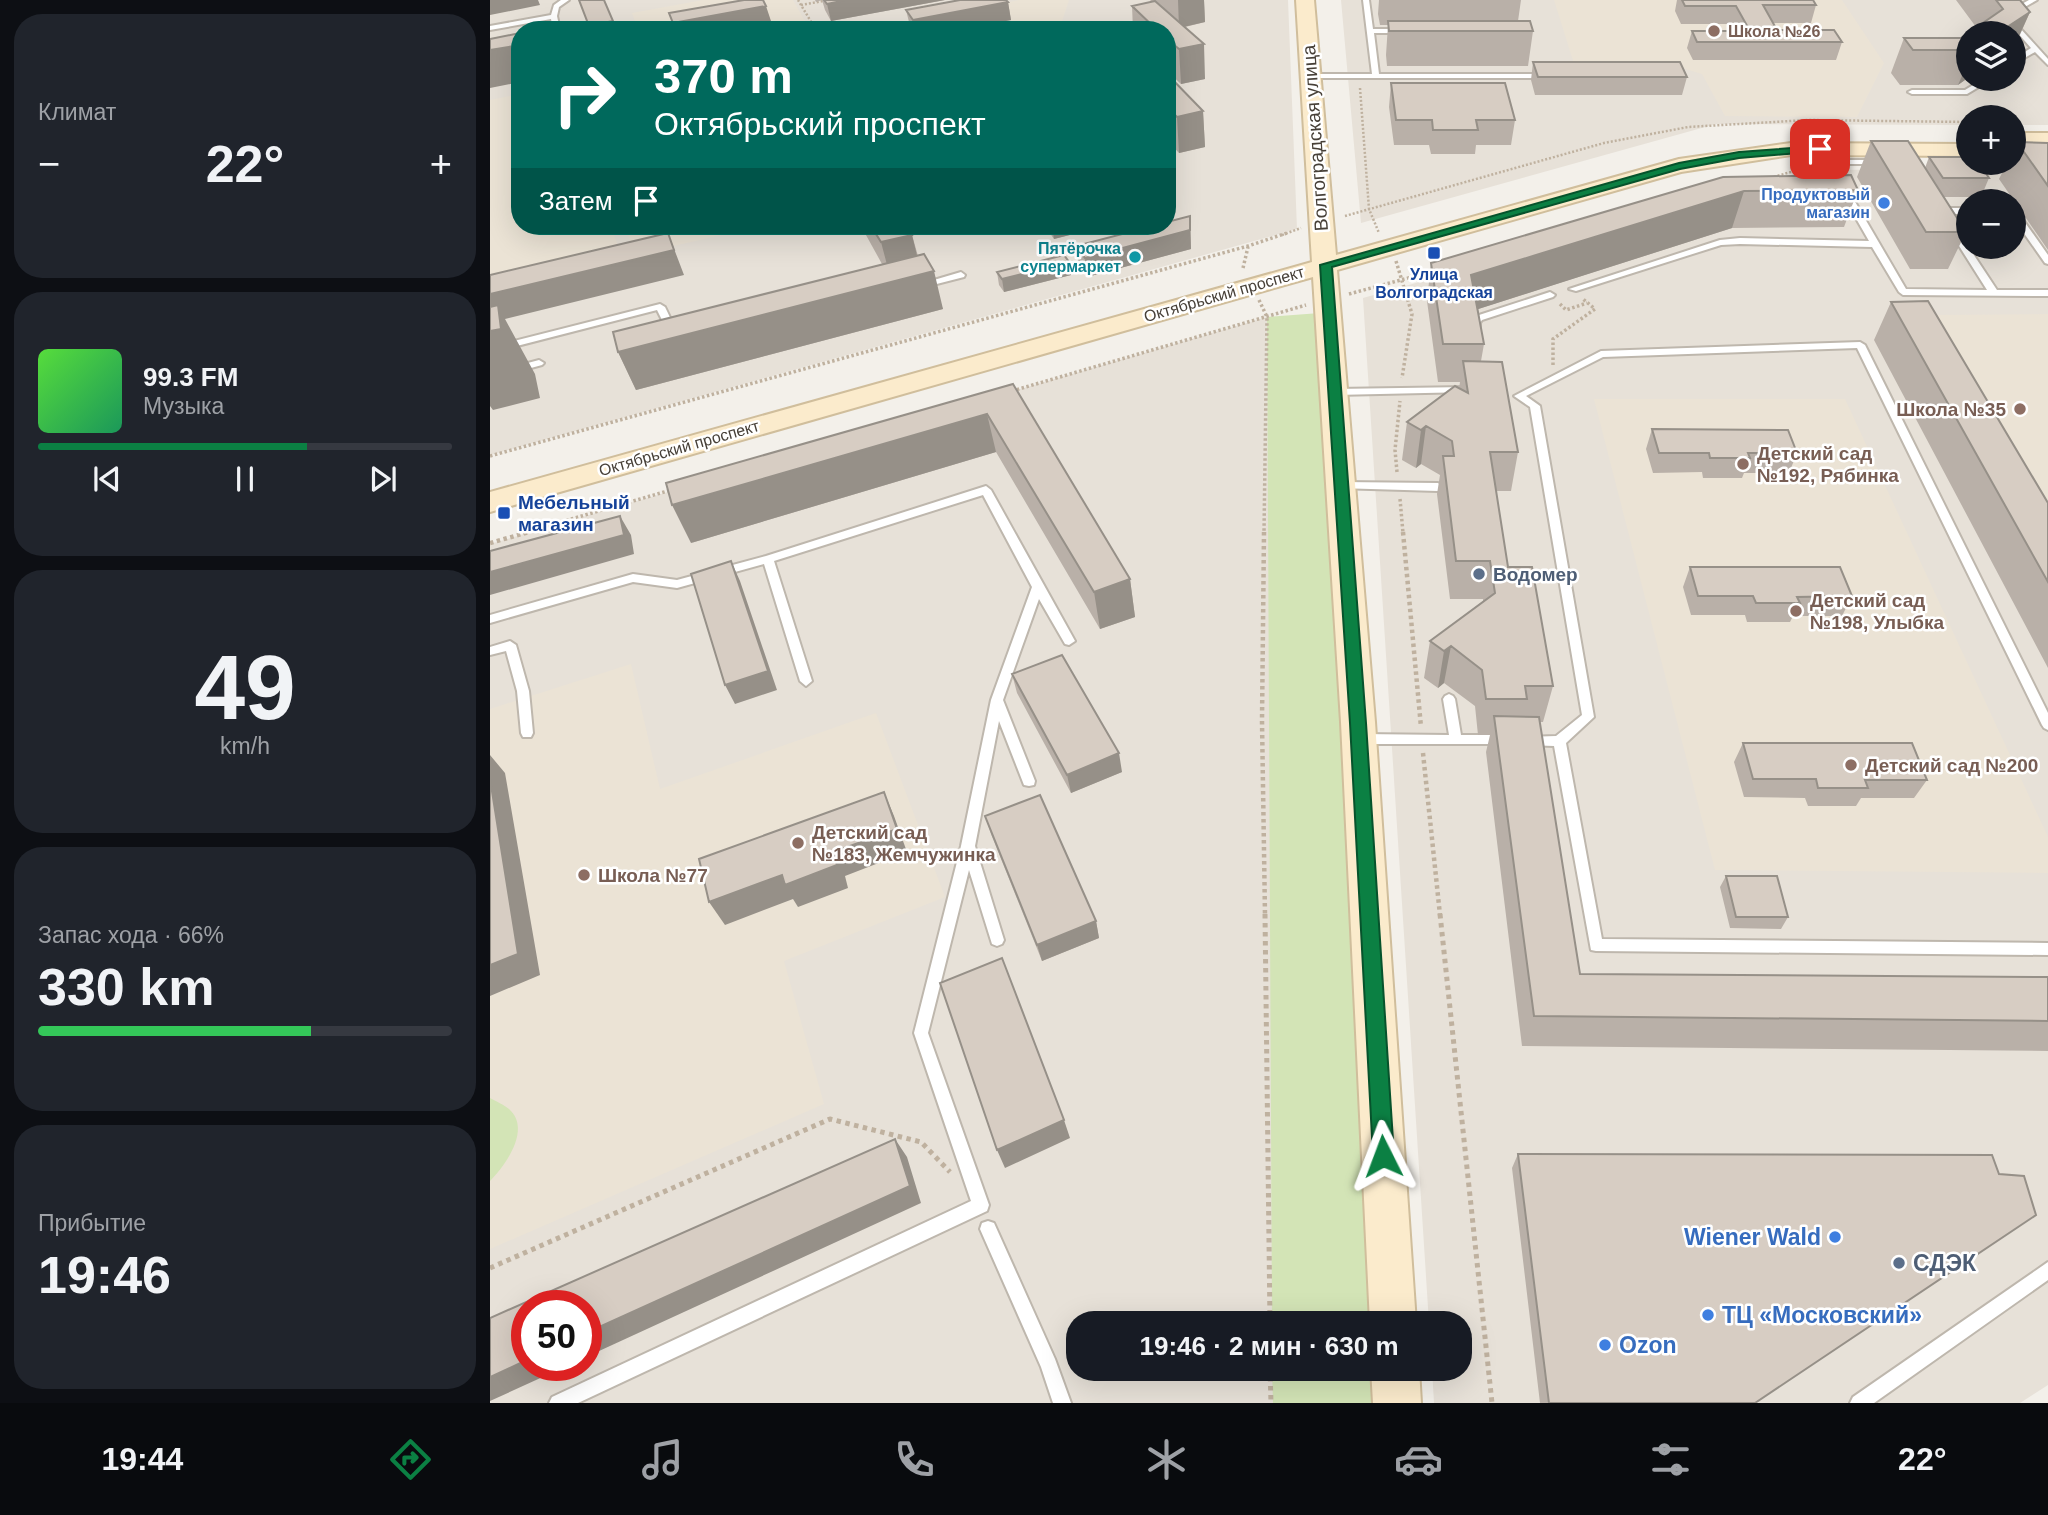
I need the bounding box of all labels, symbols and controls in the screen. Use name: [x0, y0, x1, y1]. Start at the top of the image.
map controls: [1956, 21, 2026, 259]
button: layers: [1956, 21, 2026, 91]
marker: Школа №26: [1706, 23, 1722, 39]
place label: Школа №26: [1728, 23, 1820, 40]
street label: Волгоградская улица: [1298, 44, 1332, 232]
icon: right: [539, 49, 630, 140]
text: 370 m: [654, 49, 793, 103]
text: Климат: [38, 99, 116, 125]
button: +: [1956, 105, 2026, 175]
text: Октябрьский проспект: [654, 106, 986, 142]
pin: [1790, 119, 1850, 179]
icon: arrive: [1801, 130, 1839, 168]
text: 22°: [206, 135, 284, 193]
text: −: [38, 143, 60, 185]
text: +: [430, 143, 452, 185]
icon: arrive: [627, 182, 665, 220]
text: Затем: [539, 186, 613, 216]
place label: Продуктовый магазин: [1761, 186, 1870, 221]
button: −: [1956, 189, 2026, 259]
marker: Продуктовый магазин: [1876, 195, 1892, 211]
place label: Пятёрочка супермаркет: [1020, 240, 1121, 275]
marker: Улица Волгоградская: [1426, 245, 1442, 261]
marker: Пятёрочка супермаркет: [1127, 249, 1143, 265]
street label: Октябрьский проспект: [1142, 263, 1307, 325]
place label: Улица Волгоградская: [1375, 266, 1493, 301]
text: 99.3 FM: [143, 362, 238, 392]
text: Музыка: [143, 393, 224, 419]
place label: Школа №35: [1896, 399, 2006, 420]
marker: Школа №35: [2012, 401, 2028, 417]
street label: Октябрьский проспект: [597, 417, 762, 479]
place label: Детский сад №192, Рябинка: [1757, 443, 1899, 486]
marker: Детский сад №192, Рябинка: [1735, 456, 1751, 472]
icon: previous: [88, 460, 126, 498]
icon: pause: [226, 460, 264, 498]
icon: next: [364, 460, 402, 498]
place label: Мебельный магазин: [518, 492, 630, 535]
marker: Мебельный магазин: [496, 505, 512, 521]
place label: Водомер: [1493, 564, 1578, 585]
marker: Водомер: [1471, 566, 1487, 582]
place label: Детский сад №198, Улыбка: [1810, 590, 1945, 633]
marker: Детский сад №198, Улыбка: [1788, 603, 1804, 619]
text: 49: [194, 637, 296, 738]
text: km/h: [220, 733, 270, 759]
place label: Детский сад №200: [1865, 755, 2038, 776]
marker: Детский сад №200: [1843, 757, 1859, 773]
place label: Детский сад №183, Жемчужинка: [812, 822, 996, 865]
marker: Детский сад №183, Жемчужинка: [790, 835, 806, 851]
place label: Школа №77: [598, 865, 708, 886]
marker: Школа №77: [576, 867, 592, 883]
text: Запас хода · 66%: [38, 922, 224, 948]
text: 330 km: [38, 958, 214, 1016]
position arrow: [1346, 1119, 1420, 1193]
text: Прибытие: [38, 1210, 146, 1236]
place label: Wiener Wald: [1684, 1224, 1821, 1250]
marker: Wiener Wald: [1827, 1229, 1843, 1245]
text: 19:46: [38, 1246, 171, 1304]
place label: СДЭК: [1913, 1250, 1977, 1276]
marker: СДЭК: [1891, 1255, 1907, 1271]
speed limit sign: 50: [511, 1290, 602, 1381]
place label: ТЦ «Московский»: [1722, 1302, 1922, 1328]
marker: ТЦ «Московский»: [1700, 1307, 1716, 1323]
text: 19:46 · 2 мин · 630 m: [1139, 1331, 1399, 1361]
place label: Ozon: [1619, 1332, 1677, 1358]
marker: Ozon: [1597, 1337, 1613, 1353]
icon: directions: [386, 1435, 435, 1484]
icon: music: [638, 1435, 687, 1484]
icon: phone: [890, 1435, 939, 1484]
icon: climate: [1142, 1435, 1191, 1484]
icon: car: [1394, 1435, 1443, 1484]
icon: filters: [1646, 1435, 1695, 1484]
text: 19:44: [101, 1441, 183, 1477]
text: 22°: [1898, 1441, 1947, 1477]

